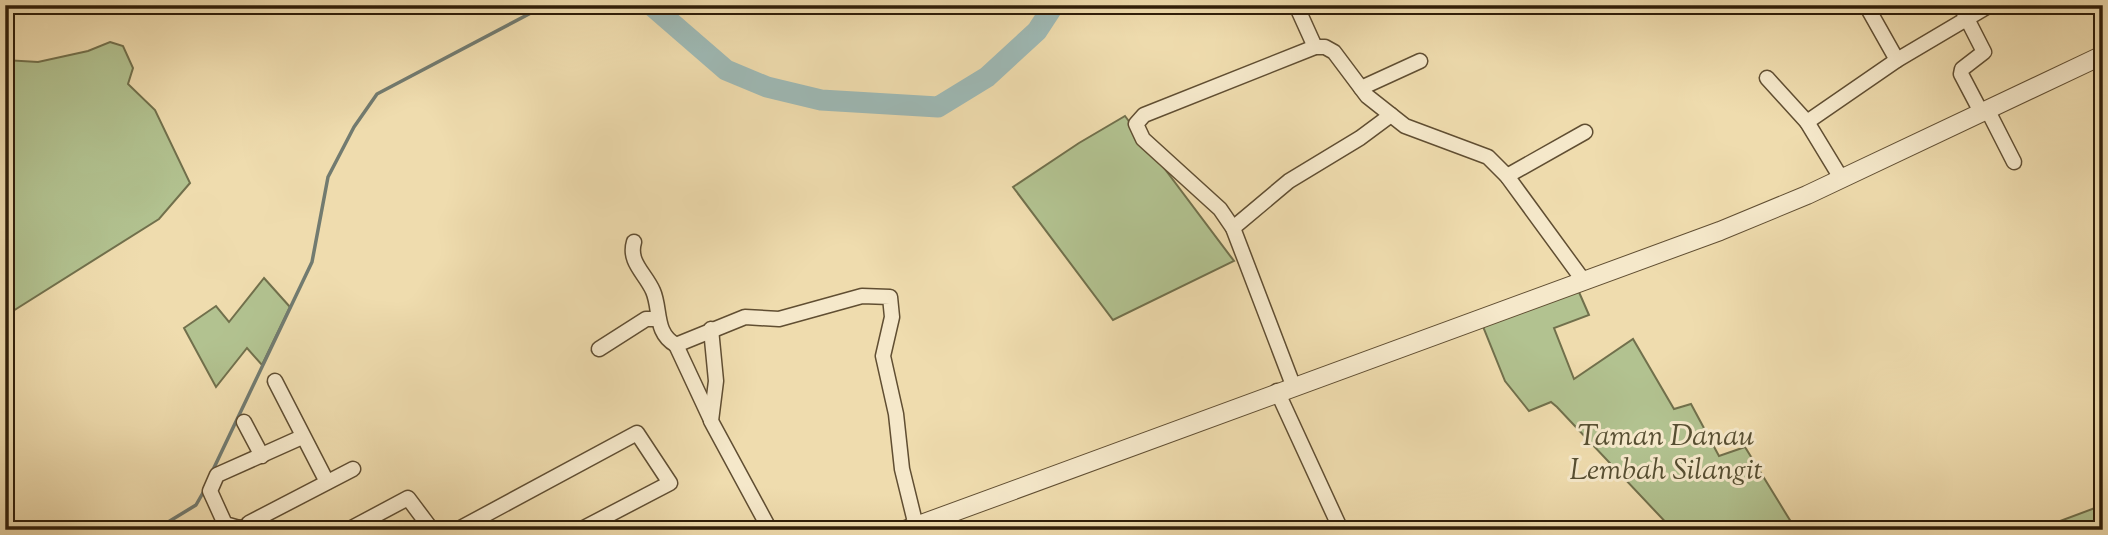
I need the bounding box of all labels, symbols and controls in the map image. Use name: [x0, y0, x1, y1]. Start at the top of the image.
park label: Taman Danau Lembah Silangit: [1569, 416, 1763, 493]

